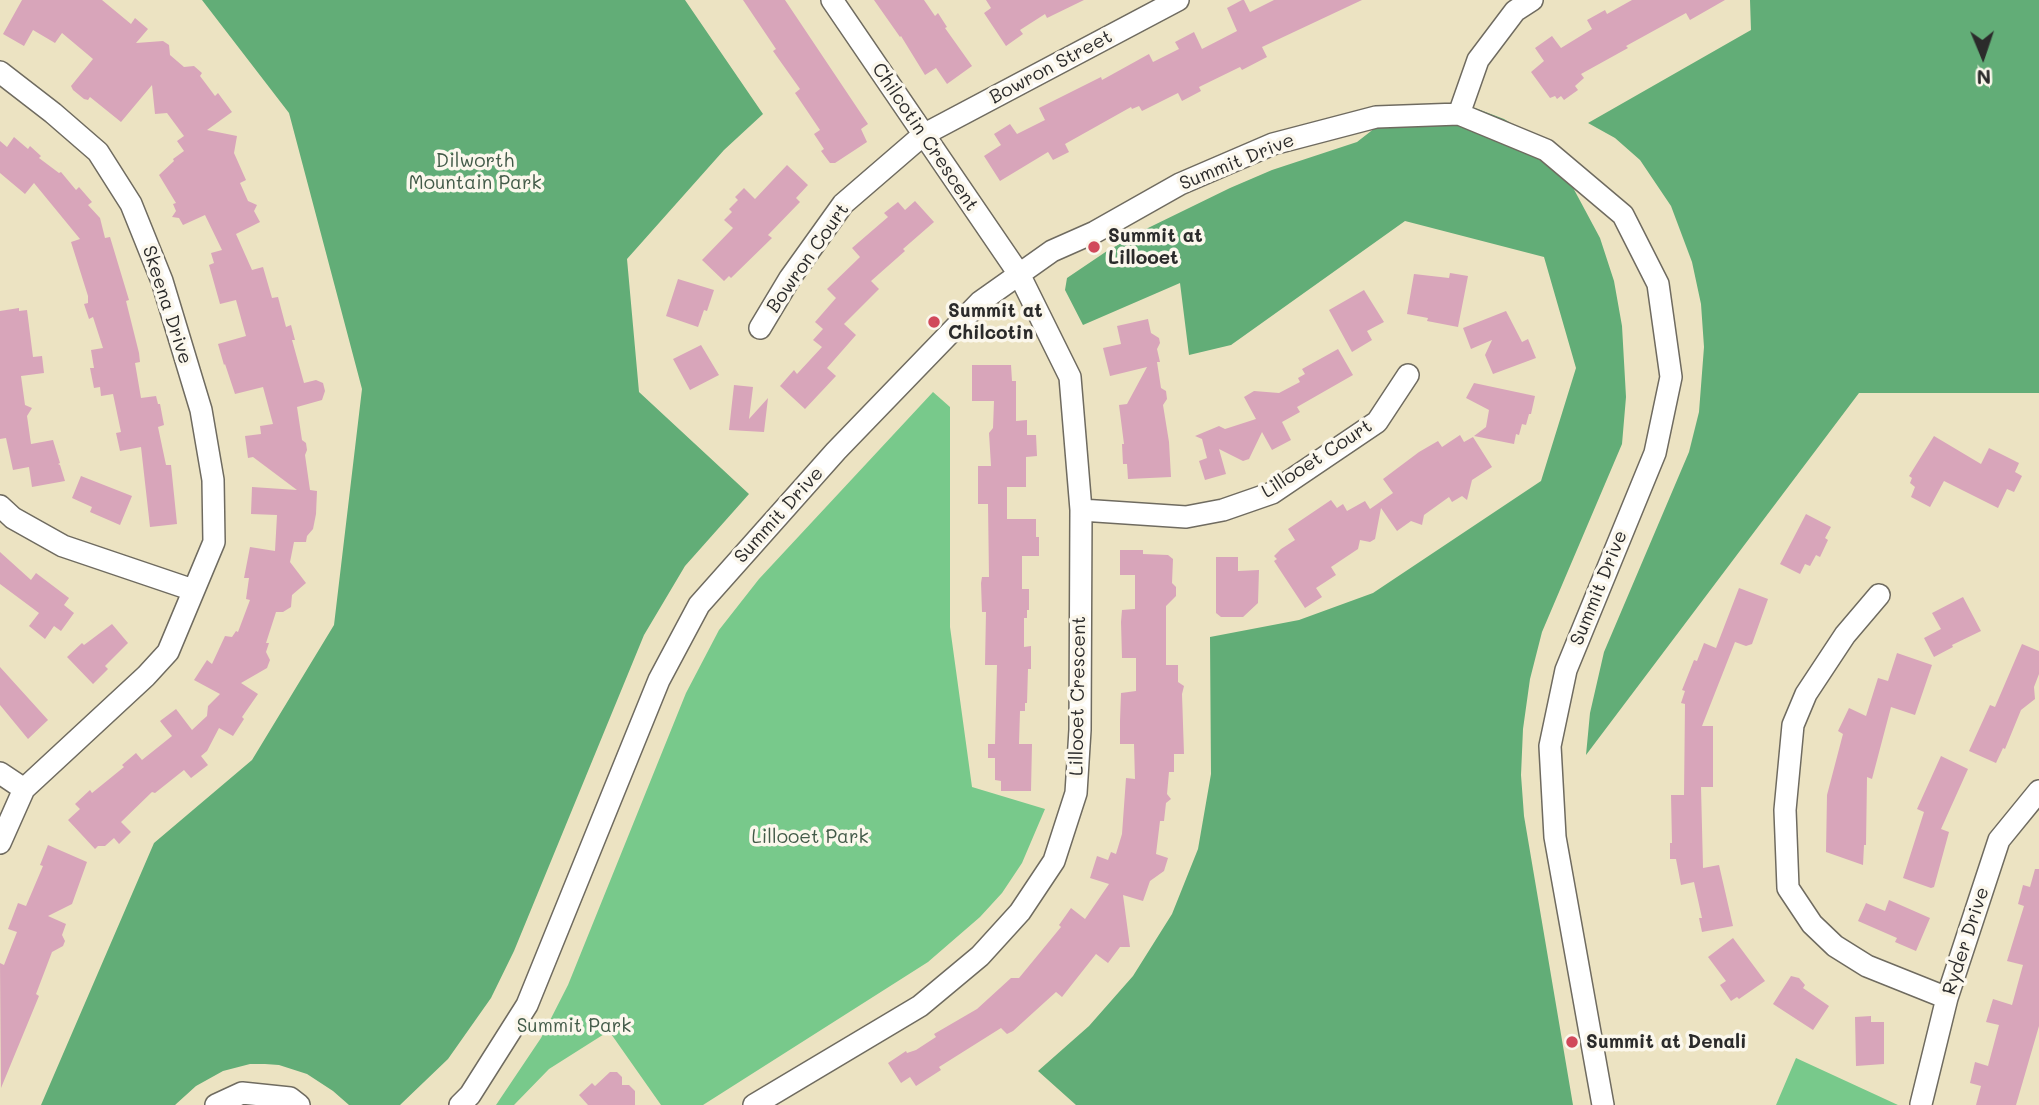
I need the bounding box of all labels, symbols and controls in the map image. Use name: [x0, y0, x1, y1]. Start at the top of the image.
north arrow: [1948, 21, 2018, 91]
street label: Bowron Street: [986, 25, 1116, 109]
street label: Chilcotin Crescent: [867, 58, 983, 216]
text: N: [1976, 65, 1991, 90]
street label: Summit Drive: [1176, 129, 1298, 195]
park label: Dilworth Mountain Park: [408, 150, 542, 194]
street label: Bowron Court: [762, 199, 854, 317]
place label: Summit at Lillooet: [1108, 225, 1203, 269]
marker: Summit at Lillooet: [1086, 239, 1102, 255]
street label: Skeena Drive: [137, 243, 197, 367]
place label: Summit at Chilcotin: [948, 300, 1043, 344]
marker: Summit at Chilcotin: [926, 314, 942, 330]
street label: Lillooet Court: [1257, 415, 1377, 503]
street label: Summit Drive: [730, 462, 828, 568]
street label: Summit Drive: [1566, 527, 1632, 649]
street label: Lillooet Crescent: [1065, 616, 1091, 776]
park label: Lillooet Park: [751, 826, 869, 848]
street label: Ryder Drive: [1938, 884, 1994, 998]
park label: Summit Park: [517, 1015, 631, 1037]
place label: Summit at Denali: [1586, 1031, 1747, 1053]
marker: Summit at Denali: [1564, 1034, 1580, 1050]

